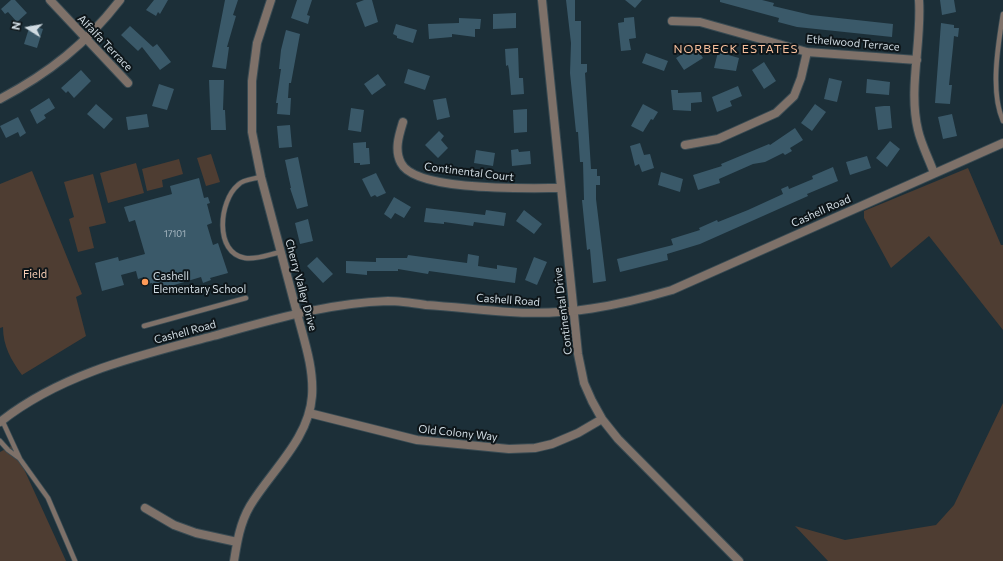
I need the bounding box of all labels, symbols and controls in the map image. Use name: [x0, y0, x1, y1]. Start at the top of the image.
north arrow: [8, 8, 48, 48]
street label: Alfalfa Terrace: [75, 12, 135, 74]
text: N: [9, 20, 23, 31]
street label: Ethelwood Terrace: [806, 32, 900, 54]
district label: NORBECK ESTATES: [673, 42, 799, 56]
street label: Continental Court: [423, 160, 515, 184]
street label: Cashell Road: [789, 192, 853, 230]
house number: 17101: [164, 229, 186, 239]
street label: Cherry Valley Drive: [282, 238, 320, 332]
park label: Field: [23, 267, 47, 281]
street label: Continental Drive: [551, 267, 575, 355]
place label: Cashell Elementary School: [153, 269, 246, 295]
marker: Cashell Elementary School: [140, 277, 150, 287]
street label: Cashell Road: [476, 291, 540, 309]
street label: Cashell Road: [152, 317, 218, 347]
street label: Old Colony Way: [418, 422, 498, 444]

